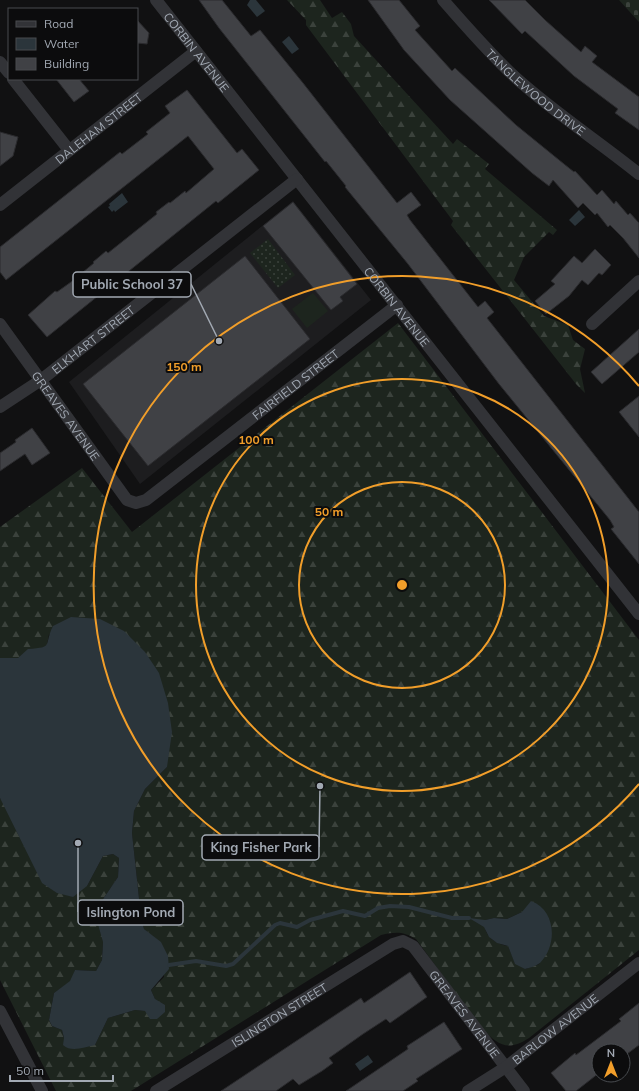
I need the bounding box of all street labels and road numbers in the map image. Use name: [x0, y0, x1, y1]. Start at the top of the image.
street label: CORBIN AVENUE: [161, 9, 233, 95]
street label: TANGLEWOOD DRIVE: [483, 45, 589, 138]
street label: DALEHAM STREET: [52, 88, 146, 167]
street label: CORBIN AVENUE: [361, 264, 433, 349]
street label: ELKHART STREET: [48, 302, 138, 377]
street label: FAIRFIELD STREET: [249, 345, 342, 422]
street label: GREAVES AVENUE: [29, 368, 103, 463]
street label: GREAVES AVENUE: [427, 967, 503, 1061]
street label: ISLINGTON STREET: [229, 979, 331, 1050]
street label: BARLOW AVENUE: [509, 990, 601, 1067]

